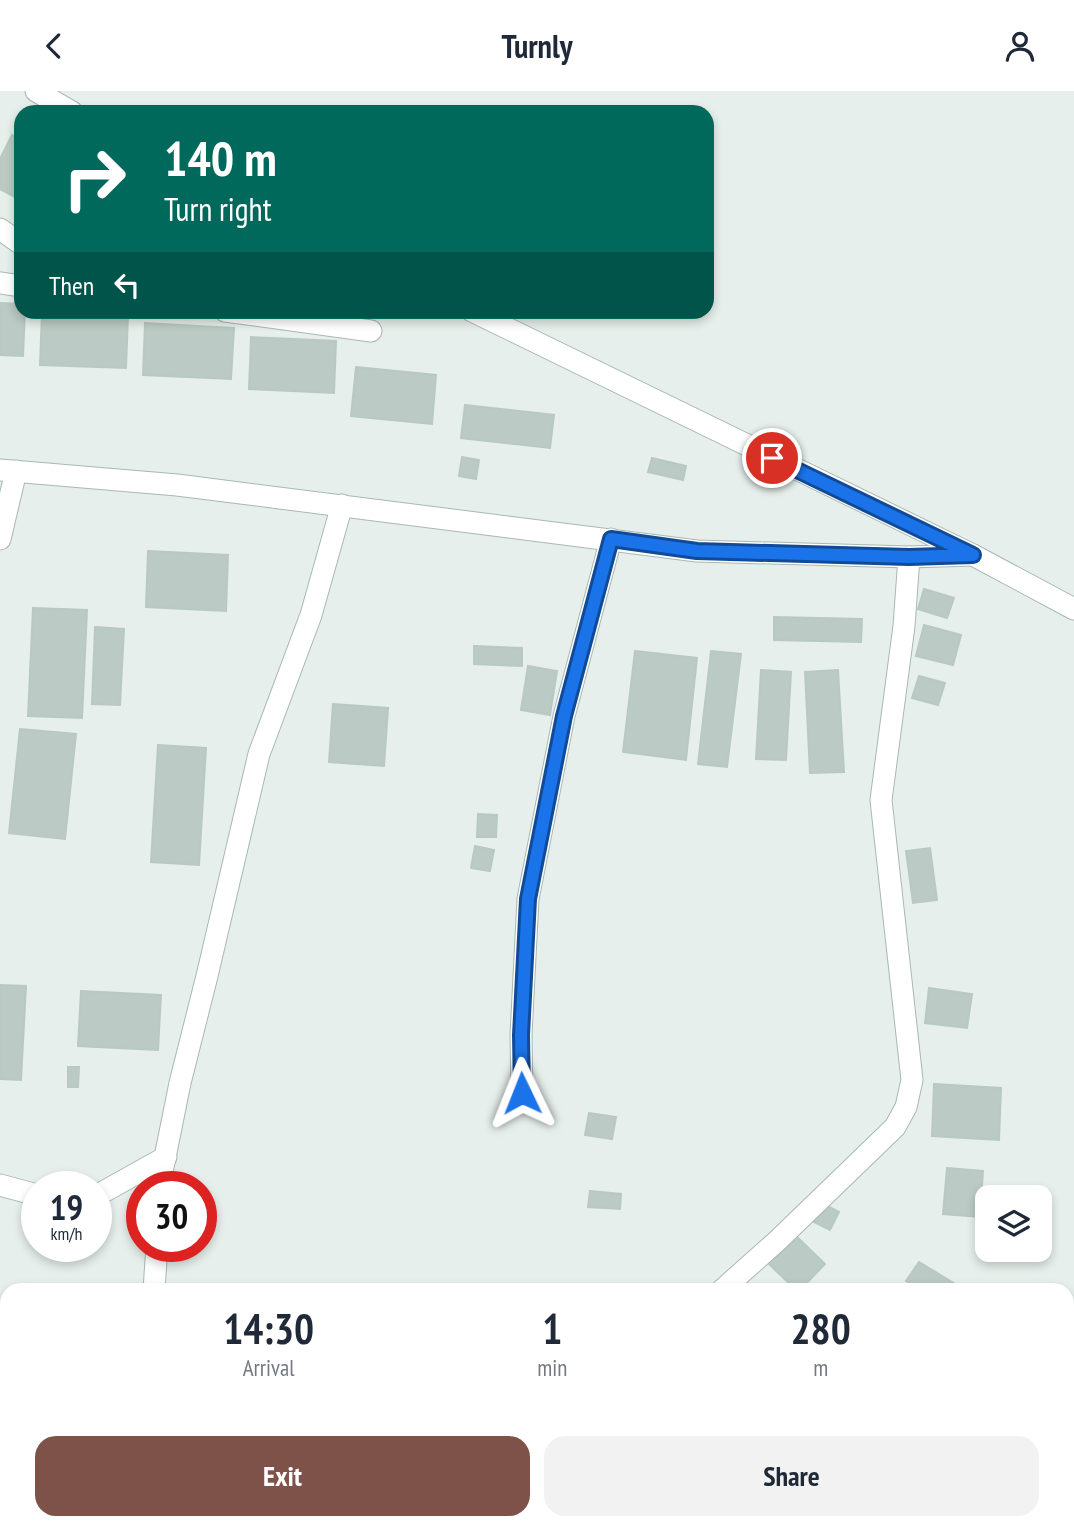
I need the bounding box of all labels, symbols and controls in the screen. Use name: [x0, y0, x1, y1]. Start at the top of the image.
text: Turnly: [501, 25, 573, 67]
icon: back: [35, 27, 73, 65]
icon: person: [1001, 27, 1039, 65]
text: 140 m: [164, 126, 277, 190]
icon: right: [49, 133, 140, 224]
text: Turn right: [164, 188, 272, 230]
icon: left: [108, 266, 146, 304]
text: Then: [49, 269, 94, 302]
pin: [742, 428, 802, 488]
icon: arrive: [753, 439, 791, 477]
position arrow: [485, 1056, 559, 1130]
speed limit sign: 30: [126, 1171, 217, 1262]
text: 19: [50, 1184, 83, 1230]
map controls: [975, 1185, 1052, 1262]
button: layers: [975, 1185, 1052, 1262]
text: km/h: [51, 1222, 82, 1245]
text: 14:30: [223, 1301, 314, 1356]
text: 1: [542, 1301, 562, 1356]
text: 280: [791, 1301, 851, 1356]
text: Arrival: [243, 1353, 295, 1382]
text: min: [537, 1353, 567, 1382]
text: m: [813, 1353, 828, 1382]
button: Exit: [35, 1436, 530, 1516]
button: Share: [544, 1436, 1039, 1516]

